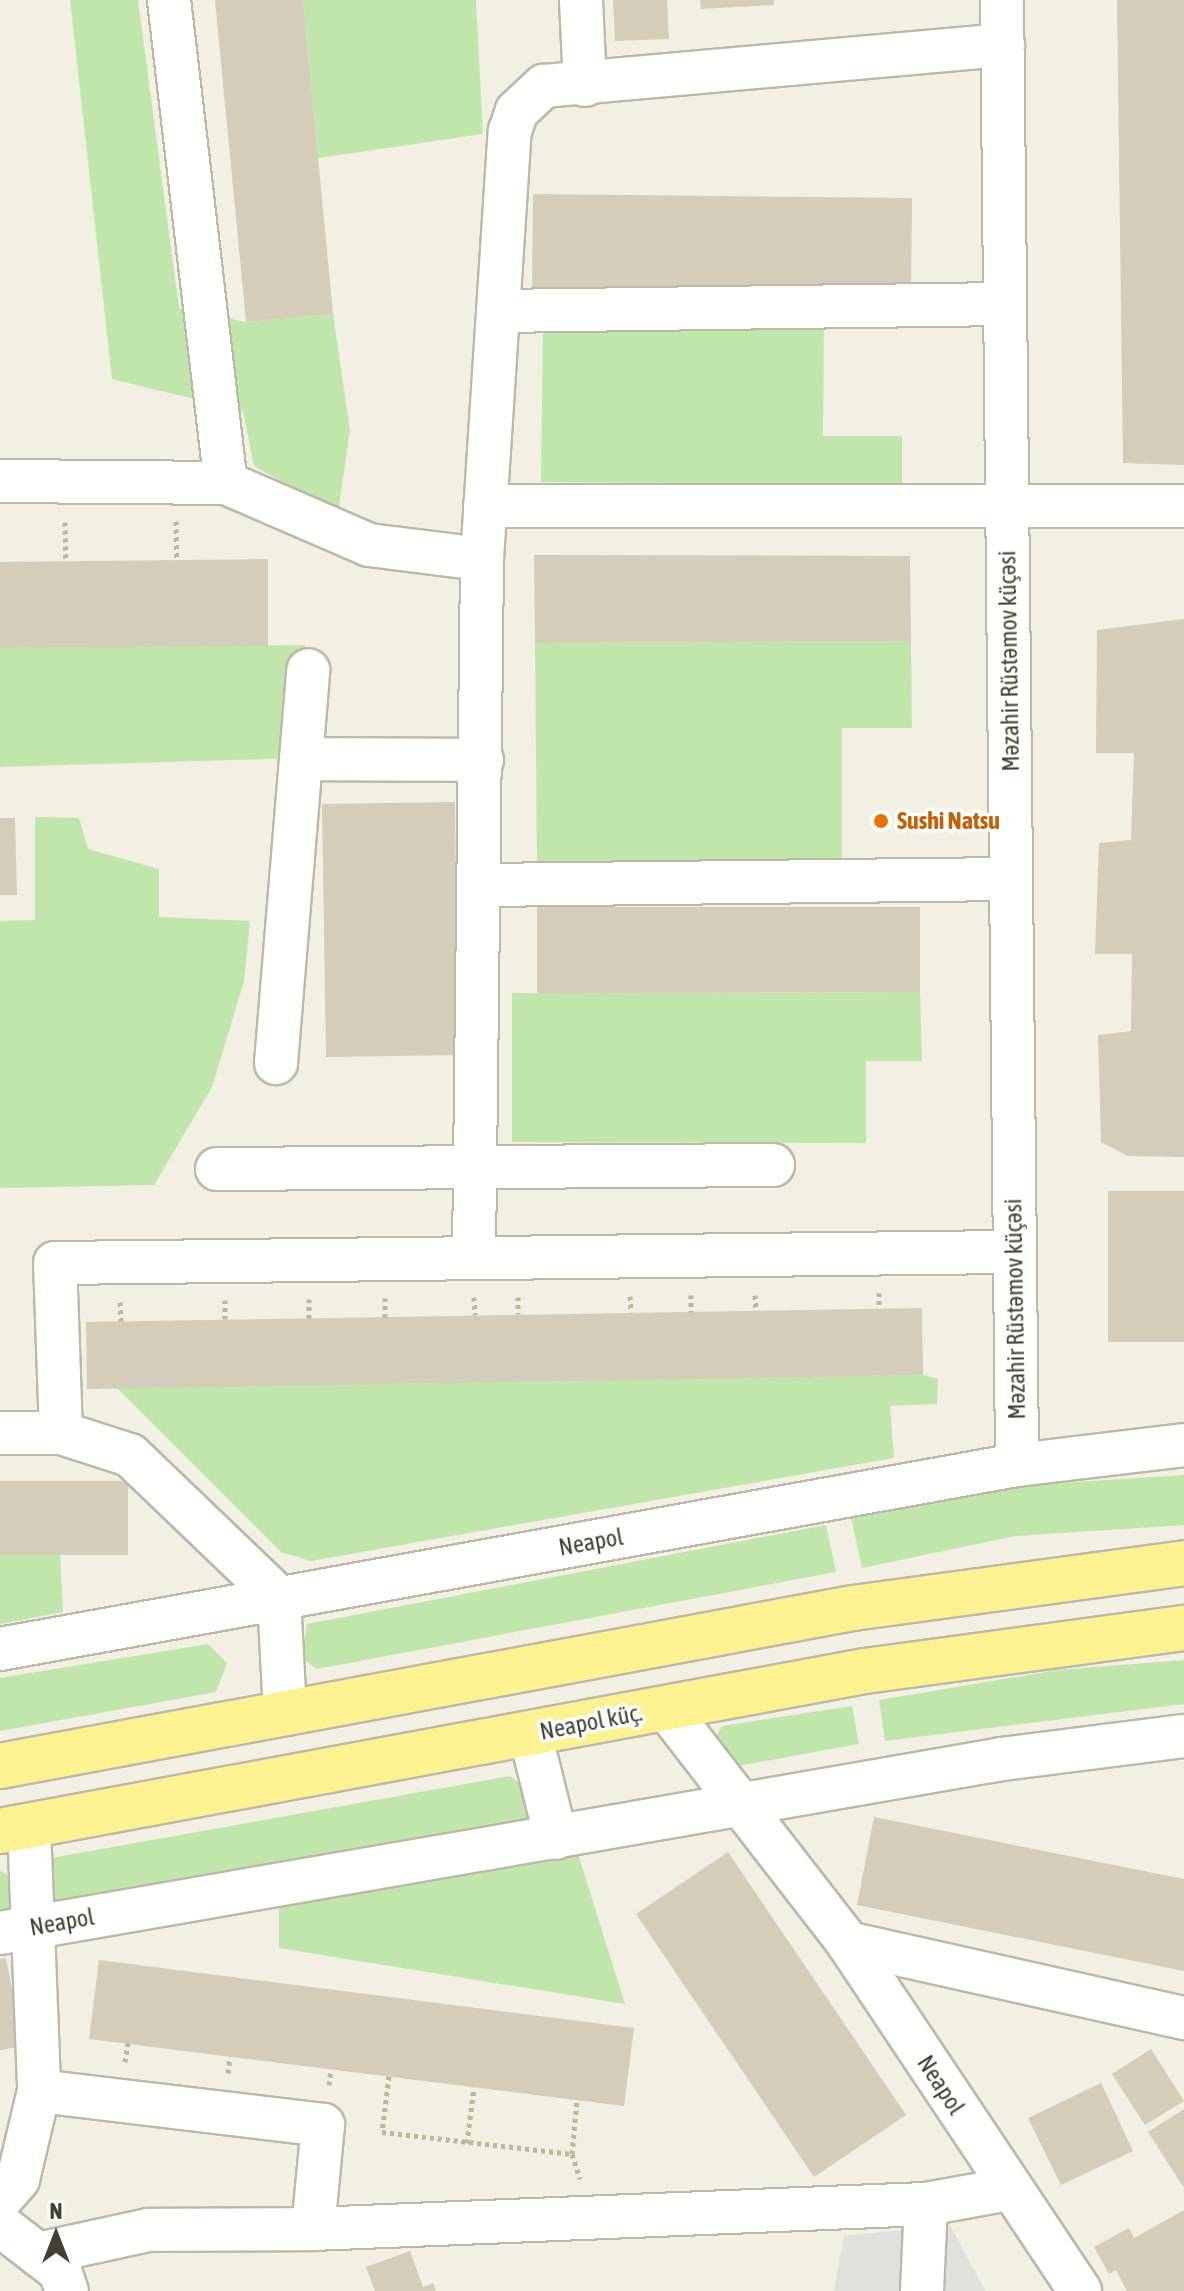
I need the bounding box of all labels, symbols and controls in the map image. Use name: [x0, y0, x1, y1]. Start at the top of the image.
street label: Məzahir Rüstəmov küçəsi: [993, 550, 1025, 772]
place label: Sushi Natsu: [897, 807, 1000, 835]
marker: Sushi Natsu: [872, 812, 890, 830]
street label: Məzahir Rüstəmov küçəsi: [999, 1198, 1031, 1420]
street label: Neapol: [556, 1522, 626, 1562]
street label: Neapol küç.: [537, 1698, 645, 1746]
street label: Neapol: [27, 1902, 97, 1942]
street label: Neapol: [911, 2050, 971, 2120]
north arrow: [16, 2195, 96, 2275]
text: N: [50, 2198, 62, 2224]

